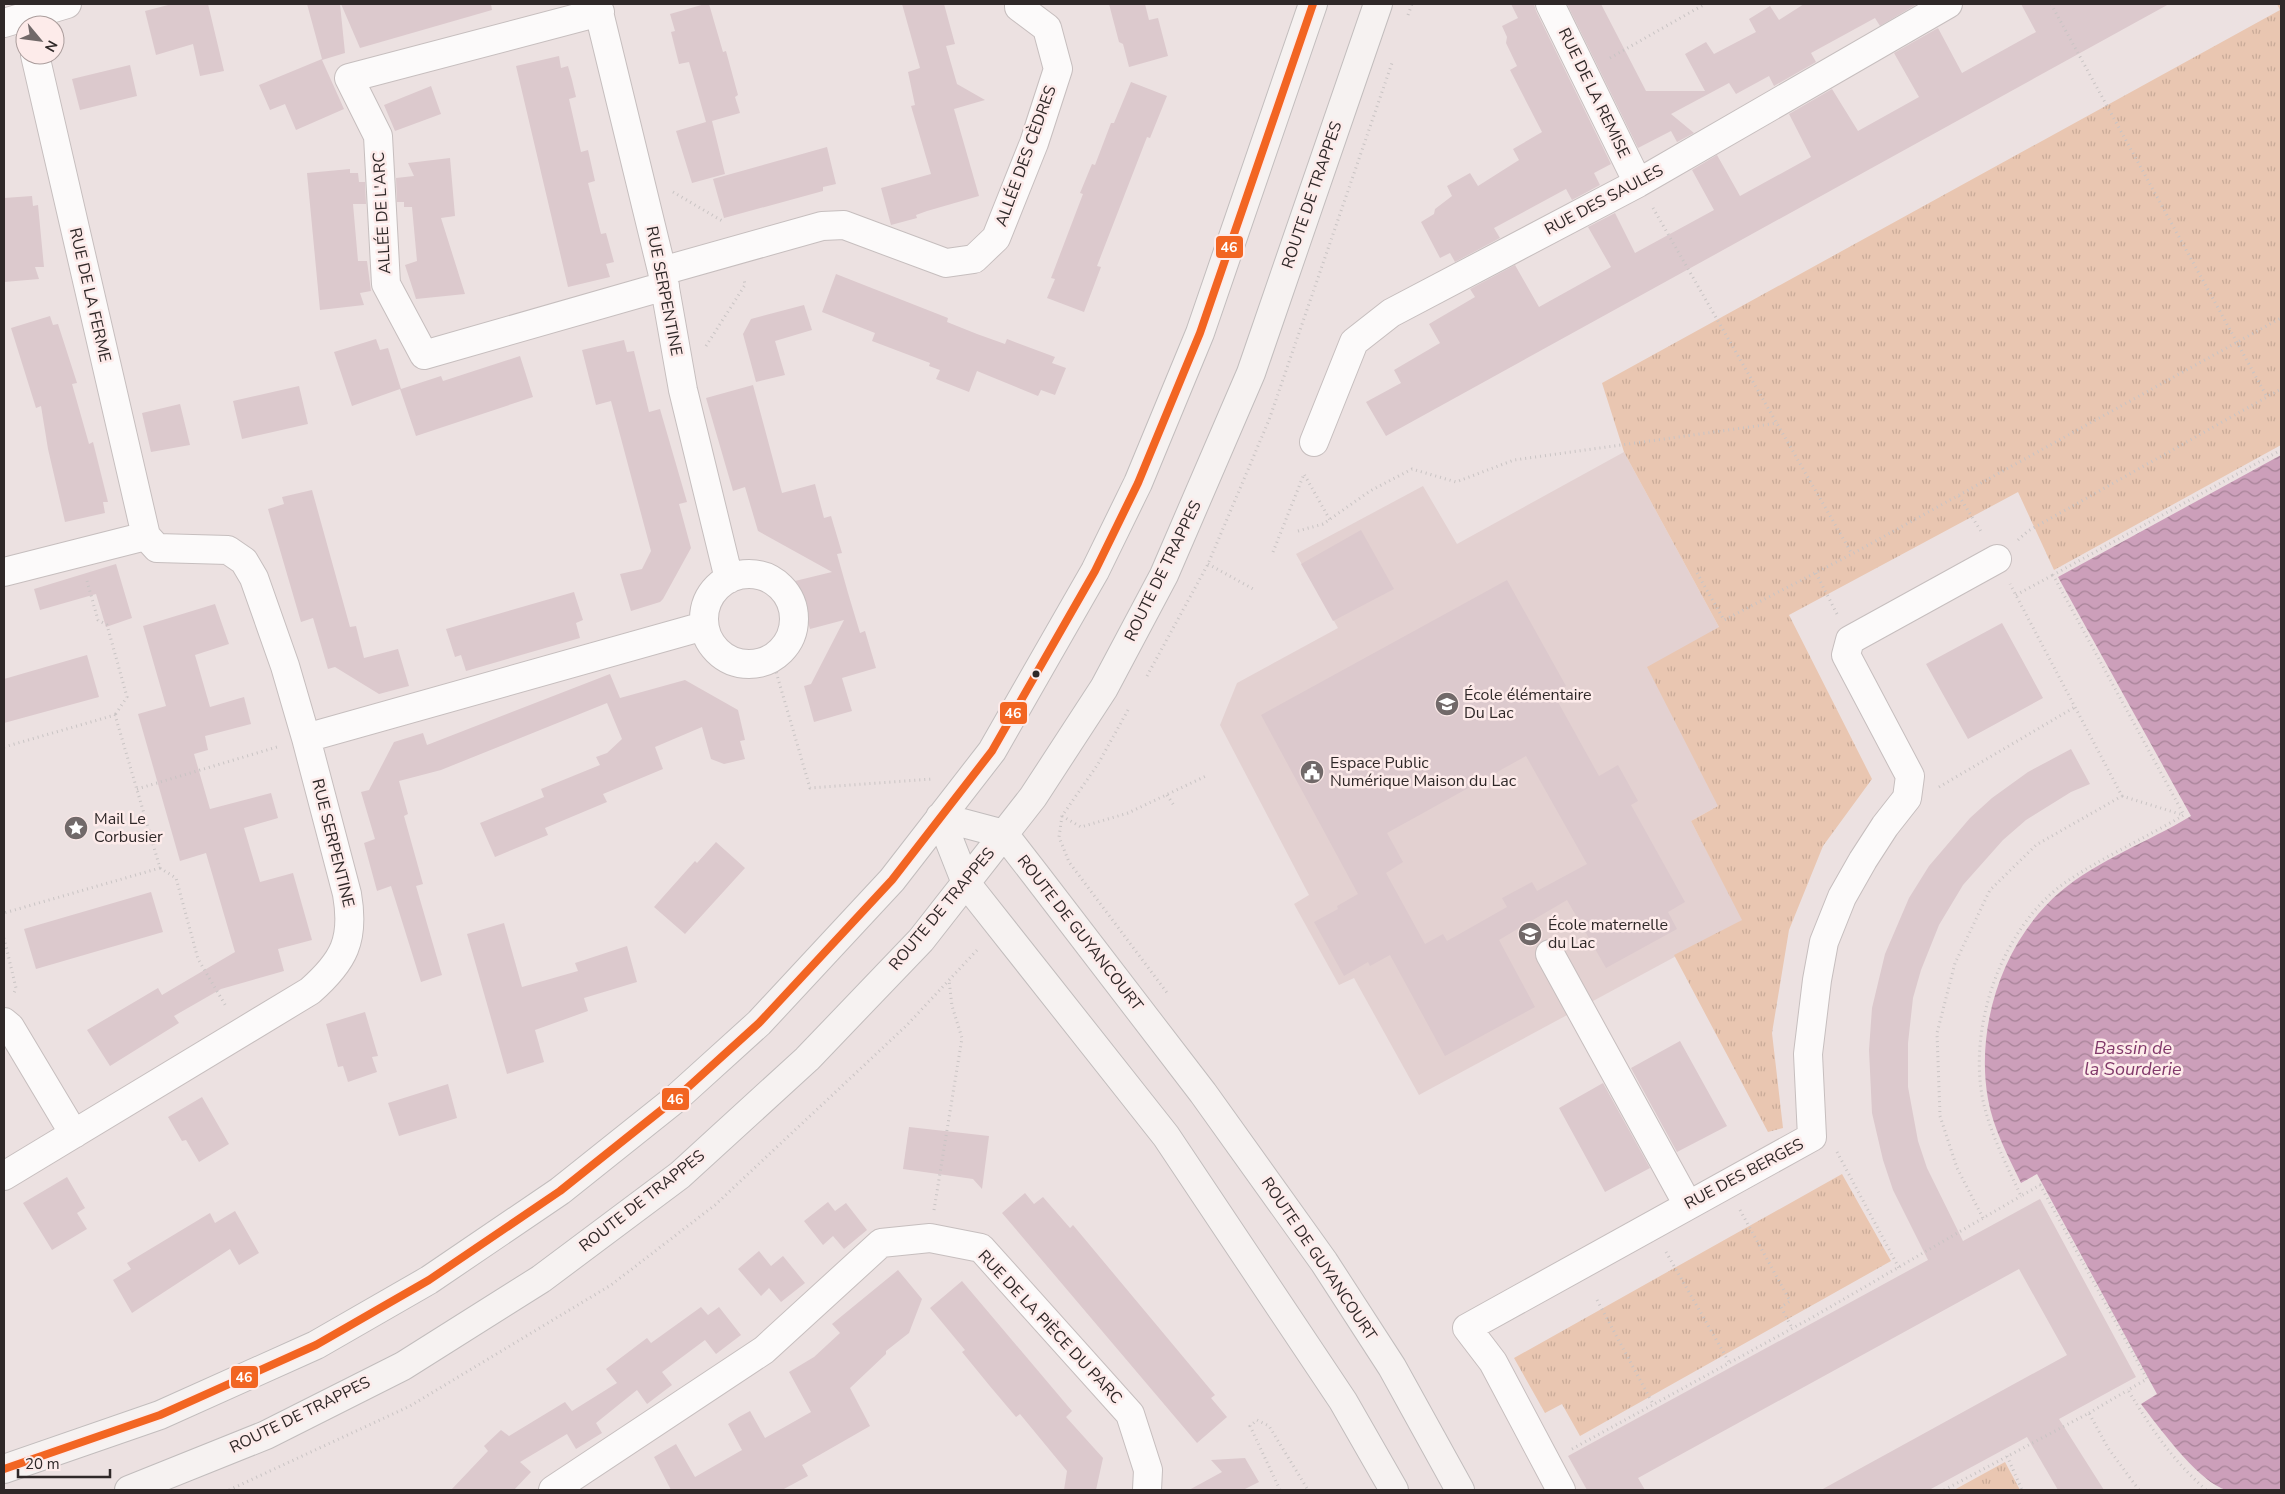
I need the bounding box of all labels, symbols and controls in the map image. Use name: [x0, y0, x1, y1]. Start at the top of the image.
north arrow: [15, 15, 65, 65]
street label: RUE DE LA REMISE: [1553, 24, 1635, 162]
text: N: [40, 37, 62, 55]
street label: ALLÉE DES CÈDRES: [990, 82, 1062, 230]
street label: ROUTE DE TRAPPES: [1277, 118, 1348, 271]
street label: ALLÉE DE L'ARC: [368, 151, 396, 275]
street label: RUE DES SAULES: [1541, 159, 1667, 241]
street label: RUE SERPENTINE: [641, 224, 687, 358]
street label: RUE DE LA FERME: [64, 226, 116, 364]
line badge: 46: [1215, 235, 1244, 259]
text: 46: [1221, 238, 1237, 257]
street label: ROUTE DE TRAPPES: [1119, 497, 1207, 645]
unlabelled marker: [1031, 669, 1041, 679]
place label: École élémentaire Du Lac: [1464, 684, 1592, 724]
school or university icon: École élémentaire Du Lac: [1434, 691, 1460, 717]
line badge: 46: [999, 701, 1028, 725]
text: 46: [1005, 704, 1021, 723]
place label: Espace Public Numérique Maison du Lac: [1330, 752, 1517, 792]
public building icon: Espace Public Numérique Maison du Lac: [1299, 759, 1325, 785]
street label: RUE SERPENTINE: [306, 776, 360, 910]
place label: Mail Le Corbusier: [94, 808, 163, 848]
place icon: Mail Le Corbusier: [63, 815, 89, 841]
street label: ROUTE DE TRAPPES: [884, 843, 1000, 975]
street label: ROUTE DE GUYANCOURT: [1012, 850, 1148, 1016]
place label: École maternelle du Lac: [1548, 914, 1668, 954]
school or university icon: École maternelle du Lac: [1517, 921, 1543, 947]
water label: Bassin de la Sourderie: [2084, 1036, 2182, 1081]
line badge: 46: [661, 1087, 690, 1111]
text: 46: [667, 1090, 683, 1109]
street label: RUE DES BERGES: [1680, 1133, 1808, 1215]
street label: ROUTE DE TRAPPES: [575, 1145, 710, 1257]
street label: ROUTE DE GUYANCOURT: [1256, 1173, 1382, 1345]
street label: RUE DE LA PIÈCE DU PARC: [973, 1245, 1127, 1409]
line badge: 46: [230, 1365, 259, 1389]
text: 46: [236, 1368, 252, 1387]
street label: ROUTE DE TRAPPES: [226, 1371, 374, 1459]
scale bar: [18, 1446, 110, 1478]
text: 20 m: [25, 1454, 60, 1474]

